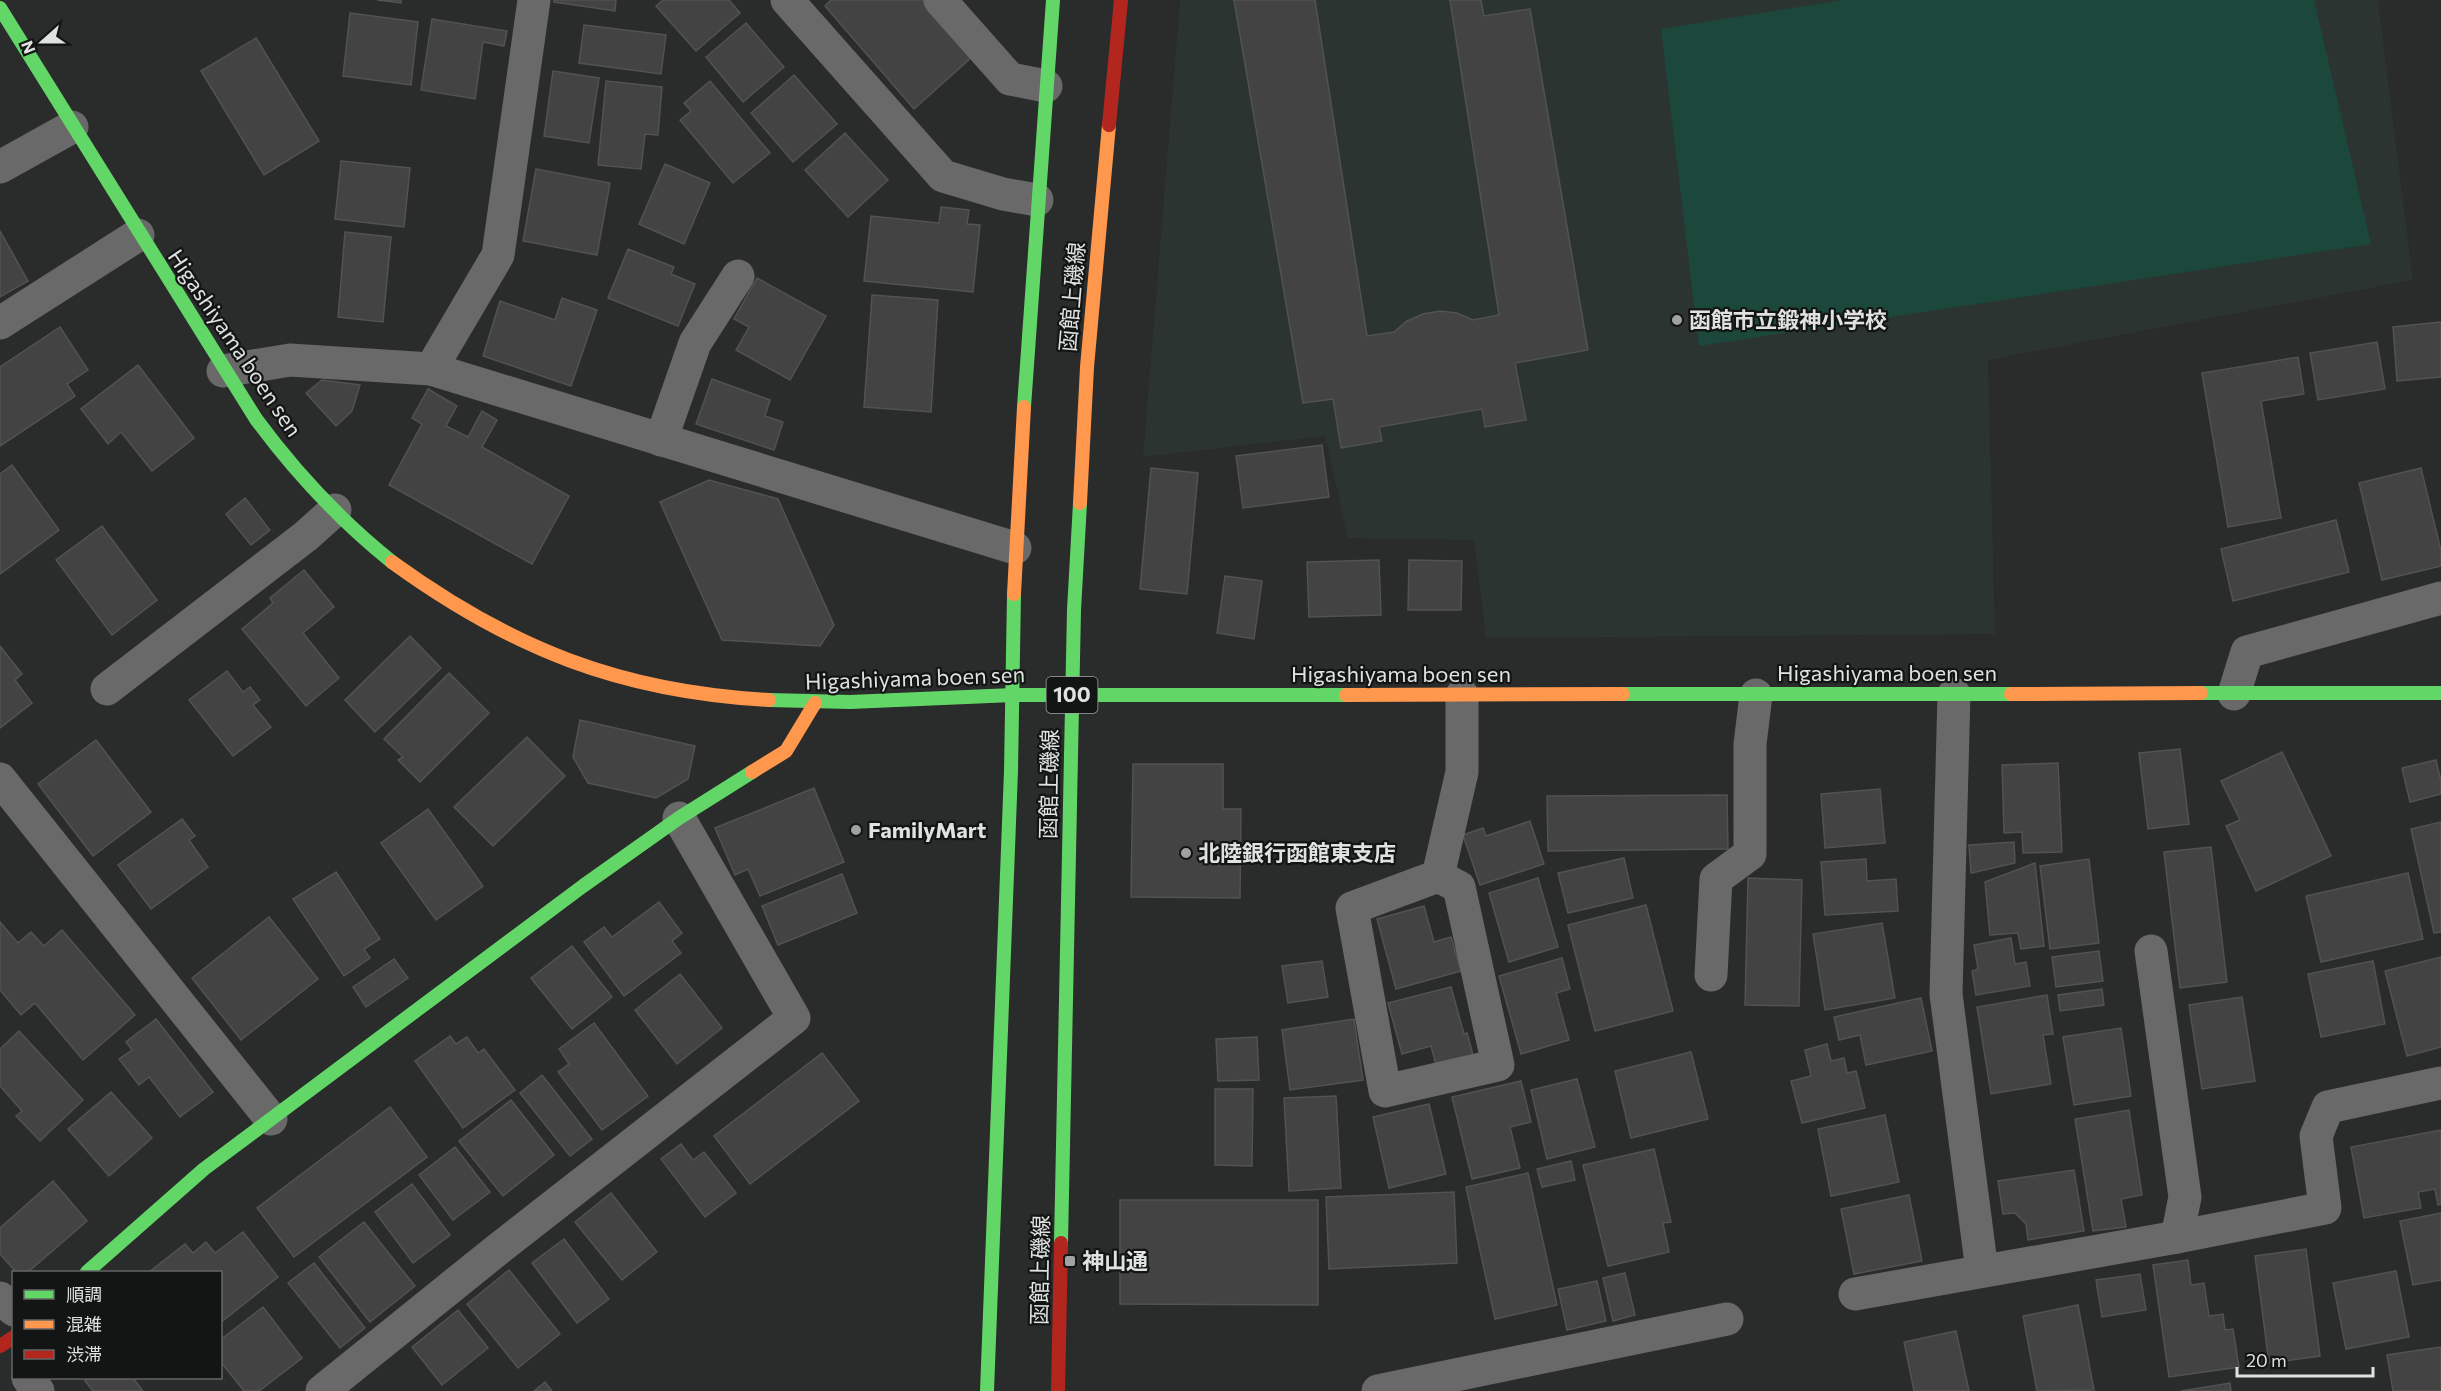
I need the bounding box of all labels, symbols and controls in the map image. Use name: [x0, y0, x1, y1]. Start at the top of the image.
north arrow: [12, 12, 72, 72]
text: N: [17, 39, 39, 57]
street label: 函館上磯線: [1053, 241, 1090, 353]
street label: Higashiyama boen sen: [163, 244, 308, 441]
place label: 函館市立鍛神小学校: [1689, 306, 1887, 333]
marker: 函館市立鍛神小学校: [1670, 313, 1684, 327]
street label: Higashiyama boen sen: [1777, 659, 1997, 686]
street label: Higashiyama boen sen: [805, 660, 1025, 695]
street label: Higashiyama boen sen: [1291, 660, 1511, 687]
road number: 100: [1046, 677, 1098, 713]
street label: 函館上磯線: [1034, 729, 1063, 839]
place label: FamilyMart: [868, 816, 986, 843]
marker: FamilyMart: [849, 823, 863, 837]
place label: 北陸銀行函館東支店: [1198, 839, 1396, 866]
marker: 北陸銀行函館東支店: [1179, 846, 1193, 860]
street label: 函館上磯線: [1025, 1215, 1054, 1325]
place label: 神山通: [1082, 1247, 1148, 1274]
marker: 神山通: [1063, 1254, 1077, 1268]
legend: [12, 1271, 222, 1379]
text: 順調: [66, 1283, 102, 1305]
text: 混雑: [66, 1313, 102, 1335]
scale bar: [2237, 1340, 2374, 1378]
text: 渋滞: [66, 1343, 102, 1365]
text: 20 m: [2246, 1349, 2287, 1371]

